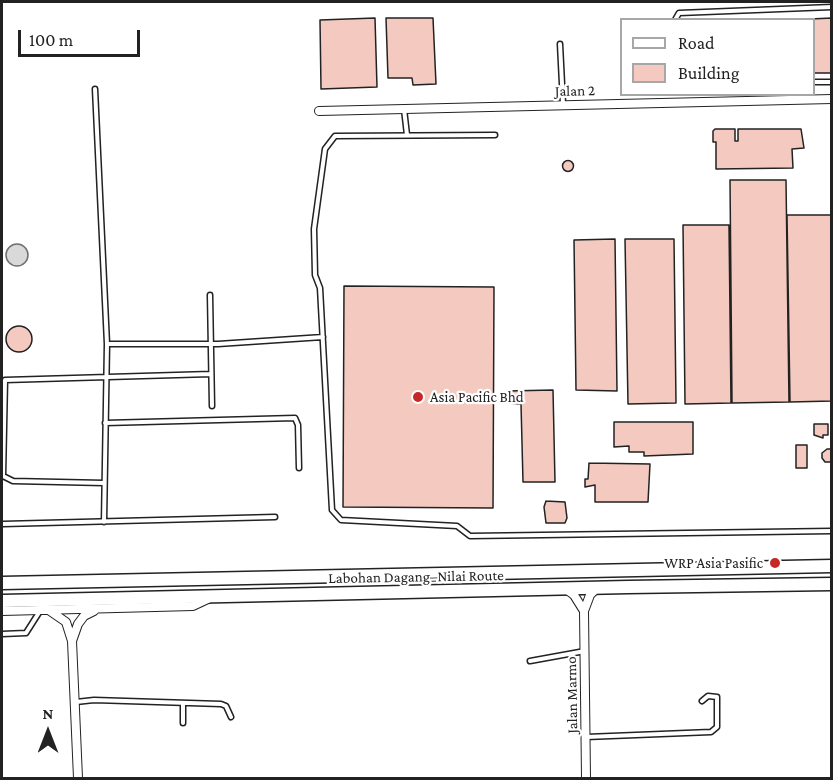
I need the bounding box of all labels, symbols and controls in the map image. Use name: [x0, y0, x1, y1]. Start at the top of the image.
scale bar: [21, 18, 142, 56]
legend: [620, 18, 815, 96]
text: 100 m: [29, 30, 73, 50]
text: Road: [678, 33, 715, 53]
text: Building: [678, 63, 739, 83]
street label: Jalan 2: [555, 82, 595, 100]
place label: Asia Pacific Bhd: [430, 388, 524, 406]
marker: Asia Pacific Bhd: [411, 390, 425, 404]
place label: WRP Asia Pasific: [664, 554, 763, 572]
marker: WRP Asia Pasific: [768, 556, 782, 570]
street label: Labohan Dagang–Nilai Route: [328, 566, 504, 588]
street label: Jalan Marmo: [562, 656, 582, 734]
north arrow: [18, 702, 78, 762]
text: N: [43, 705, 53, 722]

